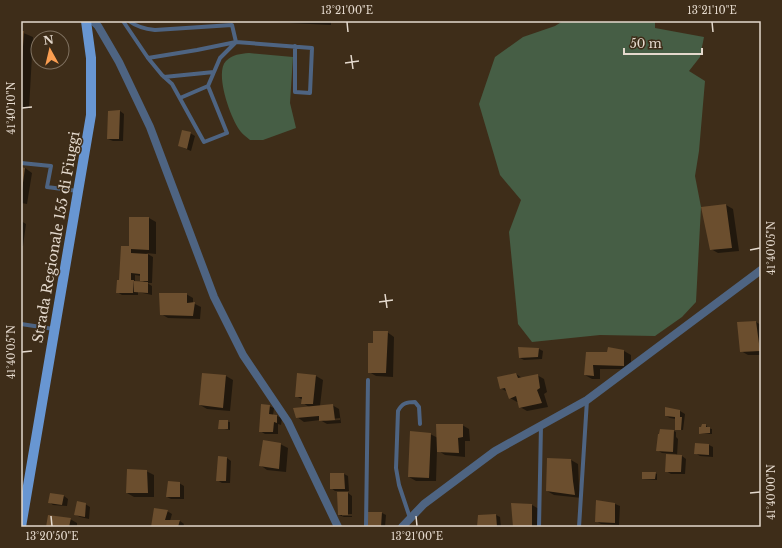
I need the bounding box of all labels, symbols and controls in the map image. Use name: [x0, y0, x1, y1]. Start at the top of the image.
text: 13°21'00"E: [321, 4, 373, 17]
text: 13°21'10"E: [687, 4, 737, 17]
north arrow: [30, 30, 70, 70]
scale bar: [624, 30, 702, 56]
text: N: [43, 32, 55, 48]
text: 50 m: [630, 36, 662, 51]
text: 41°40'10"N: [5, 82, 18, 134]
street label: Strada Regionale 155 di Fiuggi: [29, 130, 84, 344]
text: 41°40'05"N: [765, 221, 778, 275]
text: 41°40'05"N: [5, 325, 18, 379]
text: 41°40'00"N: [765, 464, 778, 520]
text: 13°20'50"E: [25, 530, 79, 543]
text: 13°21'00"E: [391, 530, 443, 543]

